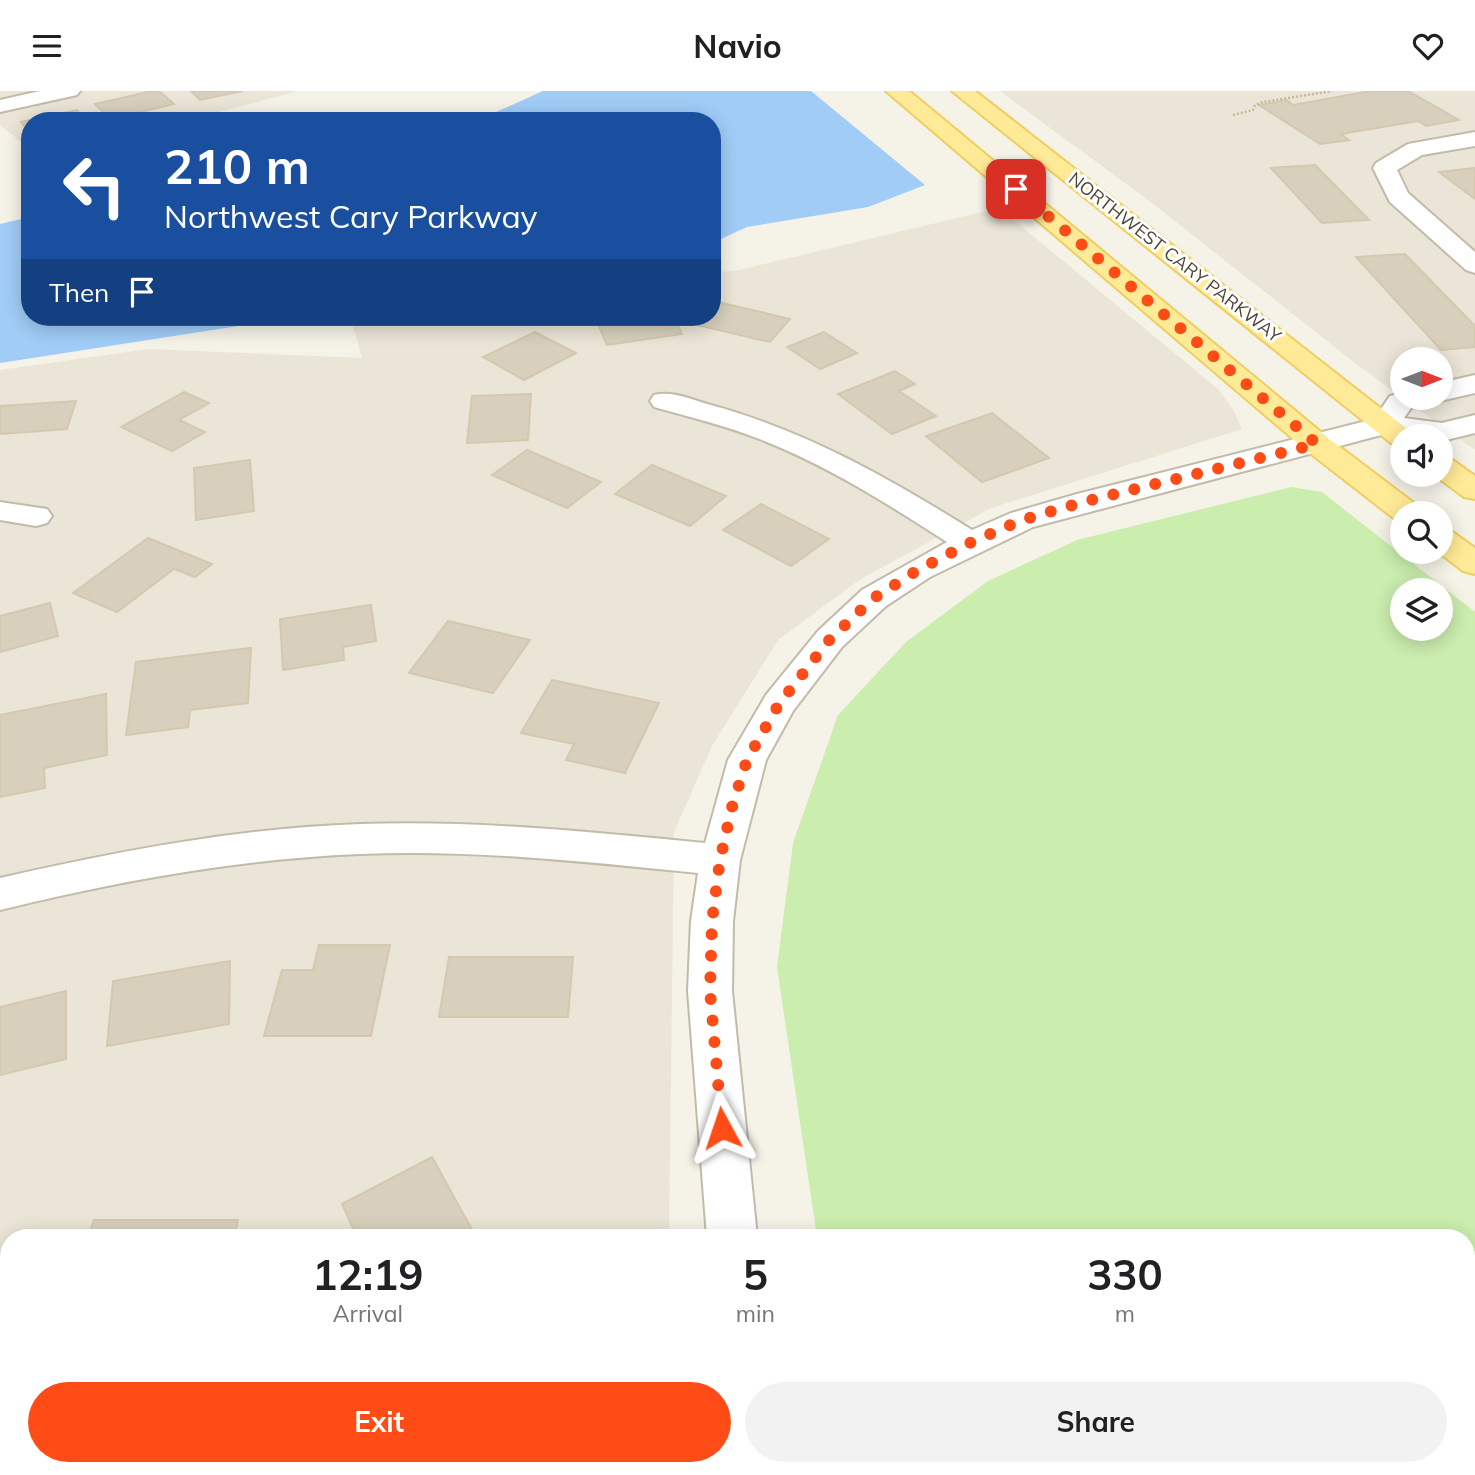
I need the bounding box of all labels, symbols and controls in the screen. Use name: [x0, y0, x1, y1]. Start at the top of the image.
text: Navio: [693, 26, 782, 66]
icon: menu: [28, 27, 66, 65]
icon: heart: [1409, 27, 1447, 65]
text: 210 m: [164, 135, 310, 196]
icon: left: [49, 140, 140, 231]
pin: [986, 159, 1046, 219]
street label: NORTHWEST CARY PARKWAY: [1064, 167, 1287, 348]
icon: arrive: [997, 170, 1035, 208]
text: Northwest Cary Parkway: [164, 196, 538, 236]
icon: arrive: [123, 273, 161, 311]
text: Then: [49, 276, 109, 309]
north arrow: [1390, 347, 1452, 409]
map controls: [1390, 347, 1453, 641]
button: sound: [1390, 424, 1453, 487]
button: search: [1390, 501, 1453, 564]
button: layers: [1390, 578, 1453, 641]
position arrow: [685, 1091, 759, 1165]
text: 12:19: [312, 1248, 423, 1301]
text: 5: [743, 1248, 768, 1301]
text: 330: [1087, 1248, 1163, 1301]
text: Arrival: [333, 1299, 403, 1328]
text: min: [736, 1299, 775, 1328]
text: m: [1115, 1299, 1135, 1328]
button: Exit: [28, 1382, 731, 1462]
button: Share: [745, 1382, 1447, 1462]

